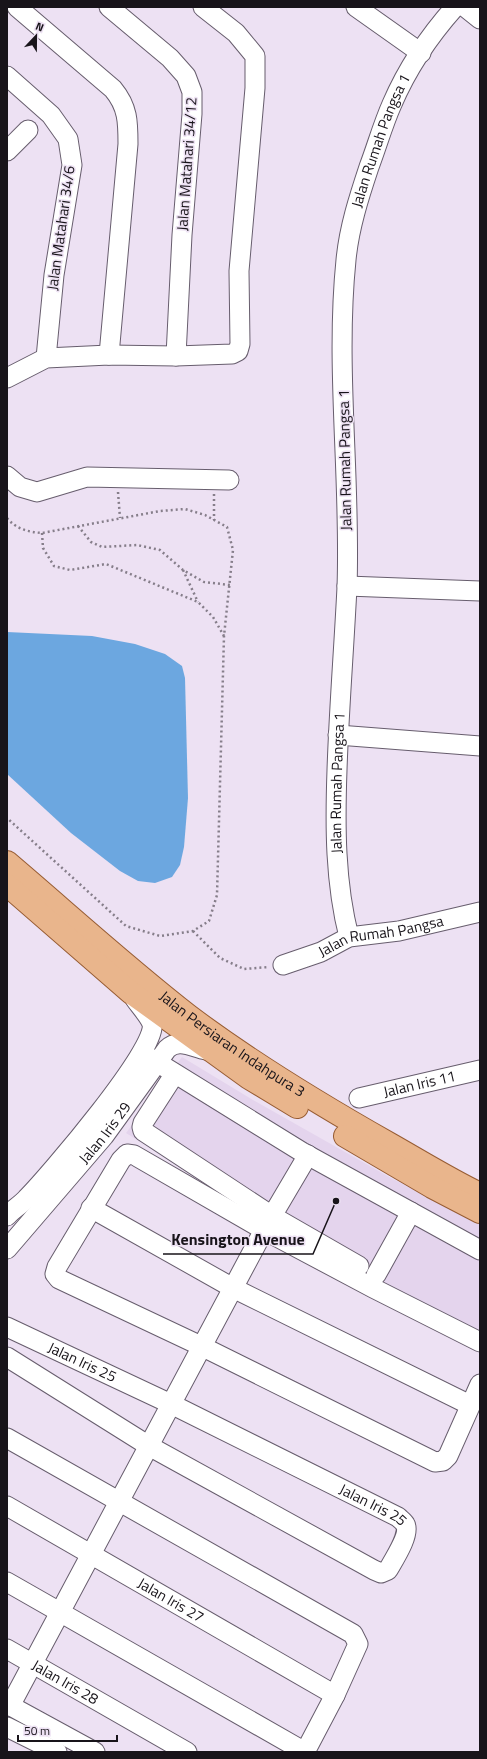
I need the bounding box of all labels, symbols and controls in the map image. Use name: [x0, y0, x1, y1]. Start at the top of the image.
north arrow: [16, 16, 56, 56]
text: N: [33, 18, 46, 36]
street label: Jalan Rumah Pangsa 1: [345, 70, 416, 210]
street label: Jalan Matahari 34/12: [170, 96, 203, 232]
street label: Jalan Matahari 34/6: [40, 164, 81, 292]
street label: Jalan Rumah Pangsa 1: [332, 389, 357, 531]
street label: Jalan Rumah Pangsa 1: [324, 712, 351, 854]
street label: Jalan Rumah Pangsa: [314, 909, 446, 963]
street label: Jalan Persiaran Indahpura 3: [155, 985, 310, 1103]
street label: Jalan Iris 11: [381, 1064, 458, 1103]
street label: Jalan Iris 29: [73, 1097, 136, 1169]
callout: Kensington Avenue: [163, 1226, 313, 1254]
text: Kensington Avenue: [171, 1227, 305, 1251]
street label: Jalan Iris 25: [44, 1336, 121, 1388]
street label: Jalan Iris 25: [335, 1478, 413, 1531]
street label: Jalan Iris 27: [133, 1572, 209, 1628]
street label: Jalan Iris 28: [28, 1654, 103, 1710]
scale bar: [18, 1717, 117, 1743]
text: 50 m: [24, 1721, 50, 1740]

